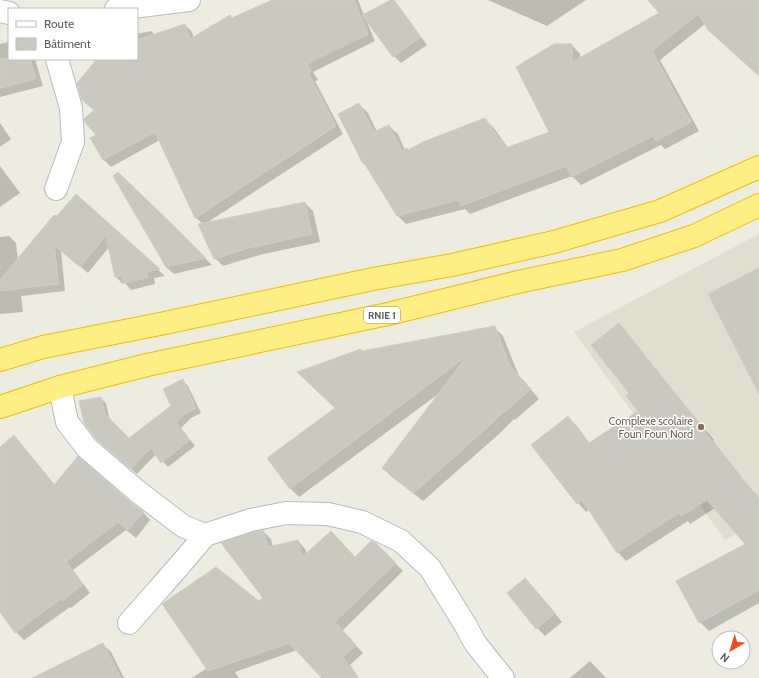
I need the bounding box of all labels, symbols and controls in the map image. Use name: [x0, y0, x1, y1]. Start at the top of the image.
legend: [8, 8, 138, 60]
text: Route: [44, 16, 74, 31]
text: Bâtiment: [44, 36, 91, 51]
road number: RNIE 1: [364, 307, 400, 323]
place label: Complexe scolaire Foun Foun Nord: [609, 414, 693, 441]
marker: Complexe scolaire Foun Foun Nord: [696, 422, 706, 432]
north arrow: [711, 630, 751, 670]
text: N: [717, 650, 732, 666]

